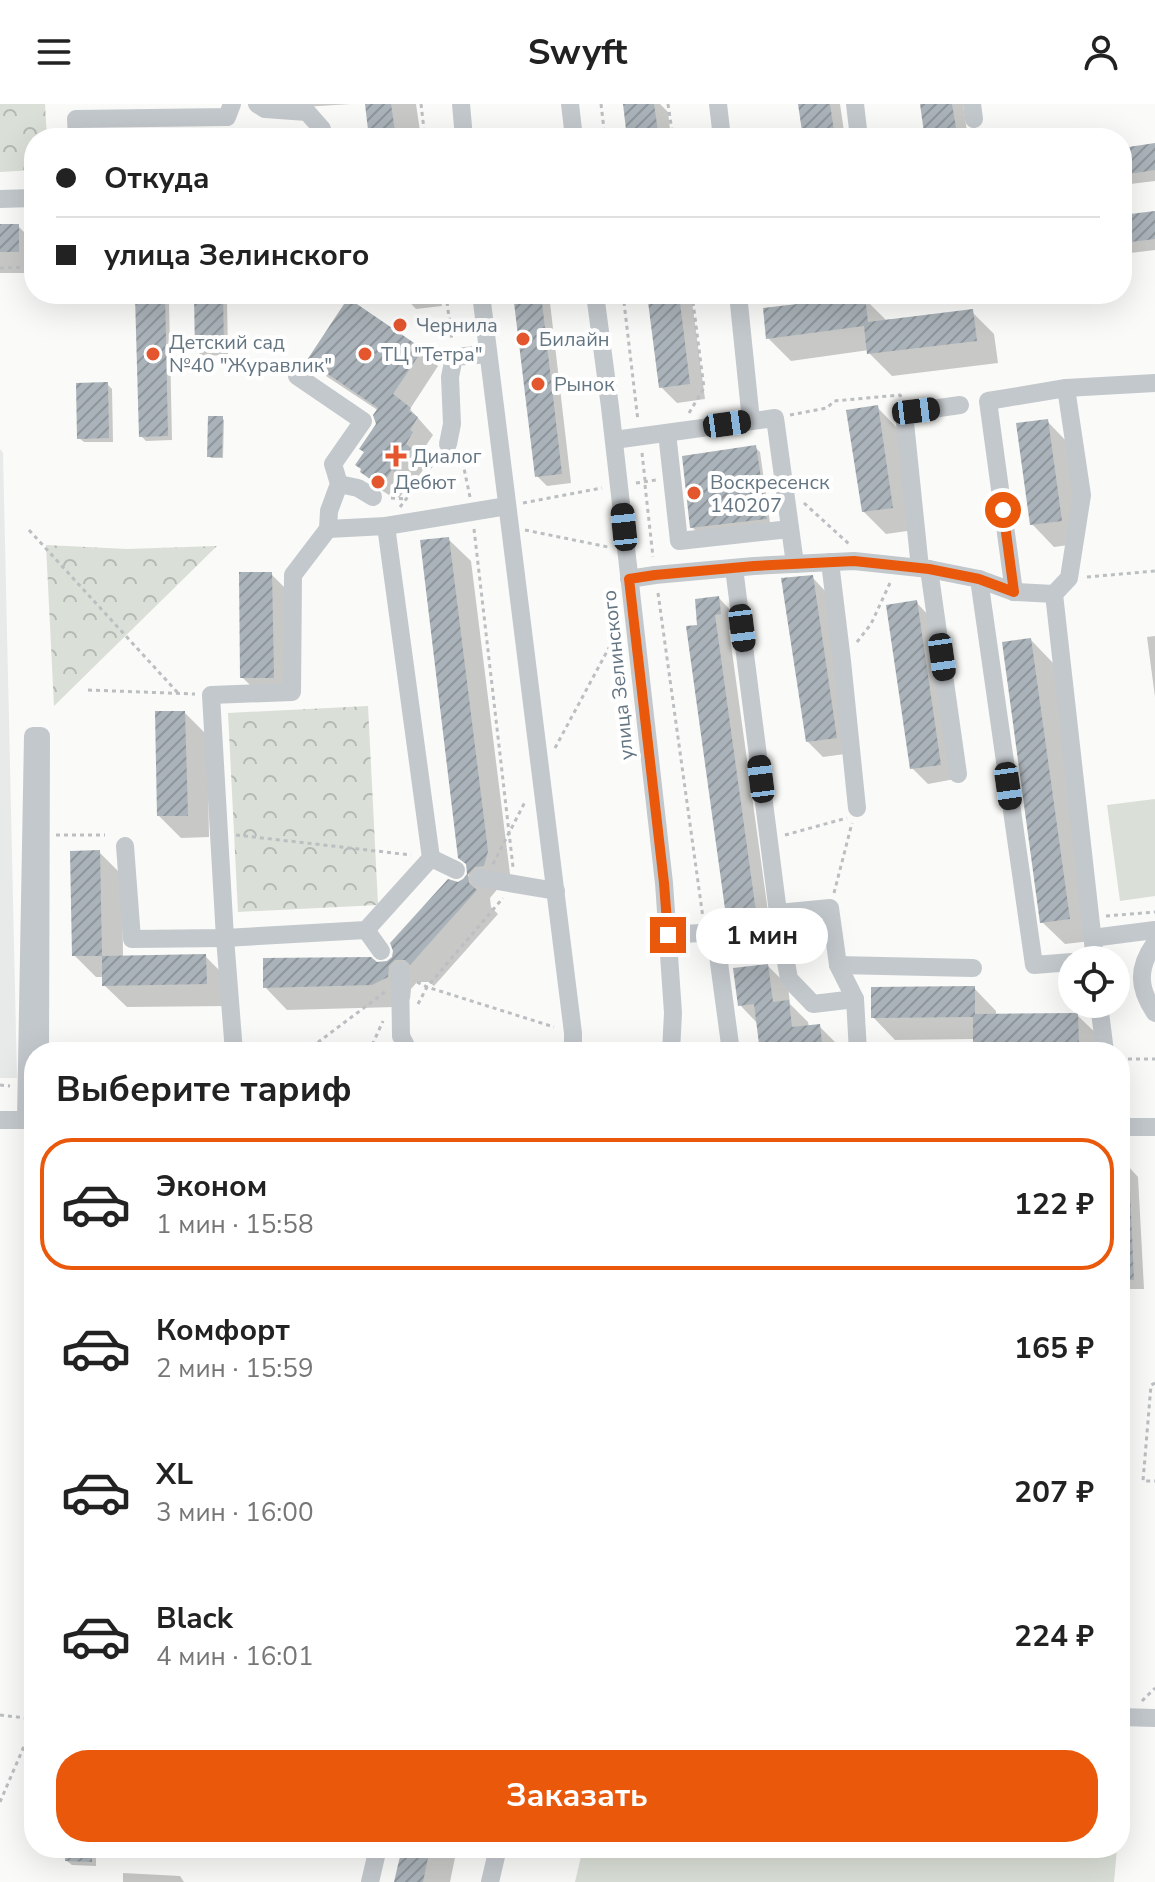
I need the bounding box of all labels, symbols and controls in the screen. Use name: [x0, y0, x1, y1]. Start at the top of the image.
text: Swyft: [528, 28, 627, 77]
icon: menu: [32, 30, 76, 74]
icon: person: [1079, 30, 1123, 74]
text: Откуда: [104, 158, 210, 199]
text: улица Зелинского: [104, 235, 369, 276]
place label: Чернила: [416, 312, 498, 339]
marker: Чернила: [391, 316, 409, 334]
place label: Билайн: [539, 326, 610, 353]
place label: Детский сад №40 "Журавлик": [169, 329, 332, 379]
marker: Билайн: [514, 330, 532, 348]
place label: ТЦ "Тетра": [381, 341, 483, 368]
marker: Детский сад №40 "Журавлик": [144, 345, 162, 363]
marker: ТЦ "Тетра": [356, 345, 374, 363]
place label: Рынок: [554, 371, 615, 398]
marker: Рынок: [529, 375, 547, 393]
car: [891, 396, 941, 426]
car: [702, 409, 752, 439]
place label: Диалог: [412, 443, 482, 470]
marker: Диалог: [387, 447, 405, 465]
place label: Дебют: [394, 469, 456, 496]
place label: Воскресенск 140207: [710, 469, 830, 519]
marker: Дебют: [369, 473, 387, 491]
marker: Воскресенск 140207: [685, 484, 703, 502]
route start: [985, 492, 1021, 528]
car: [610, 502, 638, 552]
street label: улица Зелинского: [596, 589, 640, 761]
car: [727, 603, 757, 653]
car: [927, 632, 957, 682]
car: [746, 754, 776, 804]
car: [993, 761, 1023, 811]
callout: 1 мин: [696, 907, 828, 963]
route end: [650, 917, 686, 953]
text: 1 мин: [726, 918, 798, 953]
map controls: [1058, 946, 1130, 1018]
button: locate: [1058, 946, 1130, 1018]
text: Выберите тариф: [56, 1065, 352, 1114]
text: Эконом: [156, 1166, 267, 1207]
icon: car: [60, 1168, 132, 1240]
text: 122 ₽: [1014, 1184, 1094, 1225]
text: 1 мин · 15:58: [156, 1207, 313, 1242]
text: Комфорт: [156, 1310, 290, 1351]
icon: car: [60, 1312, 132, 1384]
text: 165 ₽: [1014, 1328, 1094, 1369]
text: 2 мин · 15:59: [156, 1351, 313, 1386]
text: XL: [156, 1454, 193, 1495]
icon: car: [60, 1456, 132, 1528]
text: 207 ₽: [1014, 1472, 1094, 1513]
text: 3 мин · 16:00: [156, 1495, 313, 1530]
text: Black: [156, 1598, 233, 1639]
icon: car: [60, 1600, 132, 1672]
text: 224 ₽: [1014, 1616, 1094, 1657]
text: 4 мин · 16:01: [156, 1639, 313, 1674]
button: Заказать: [56, 1750, 1098, 1842]

